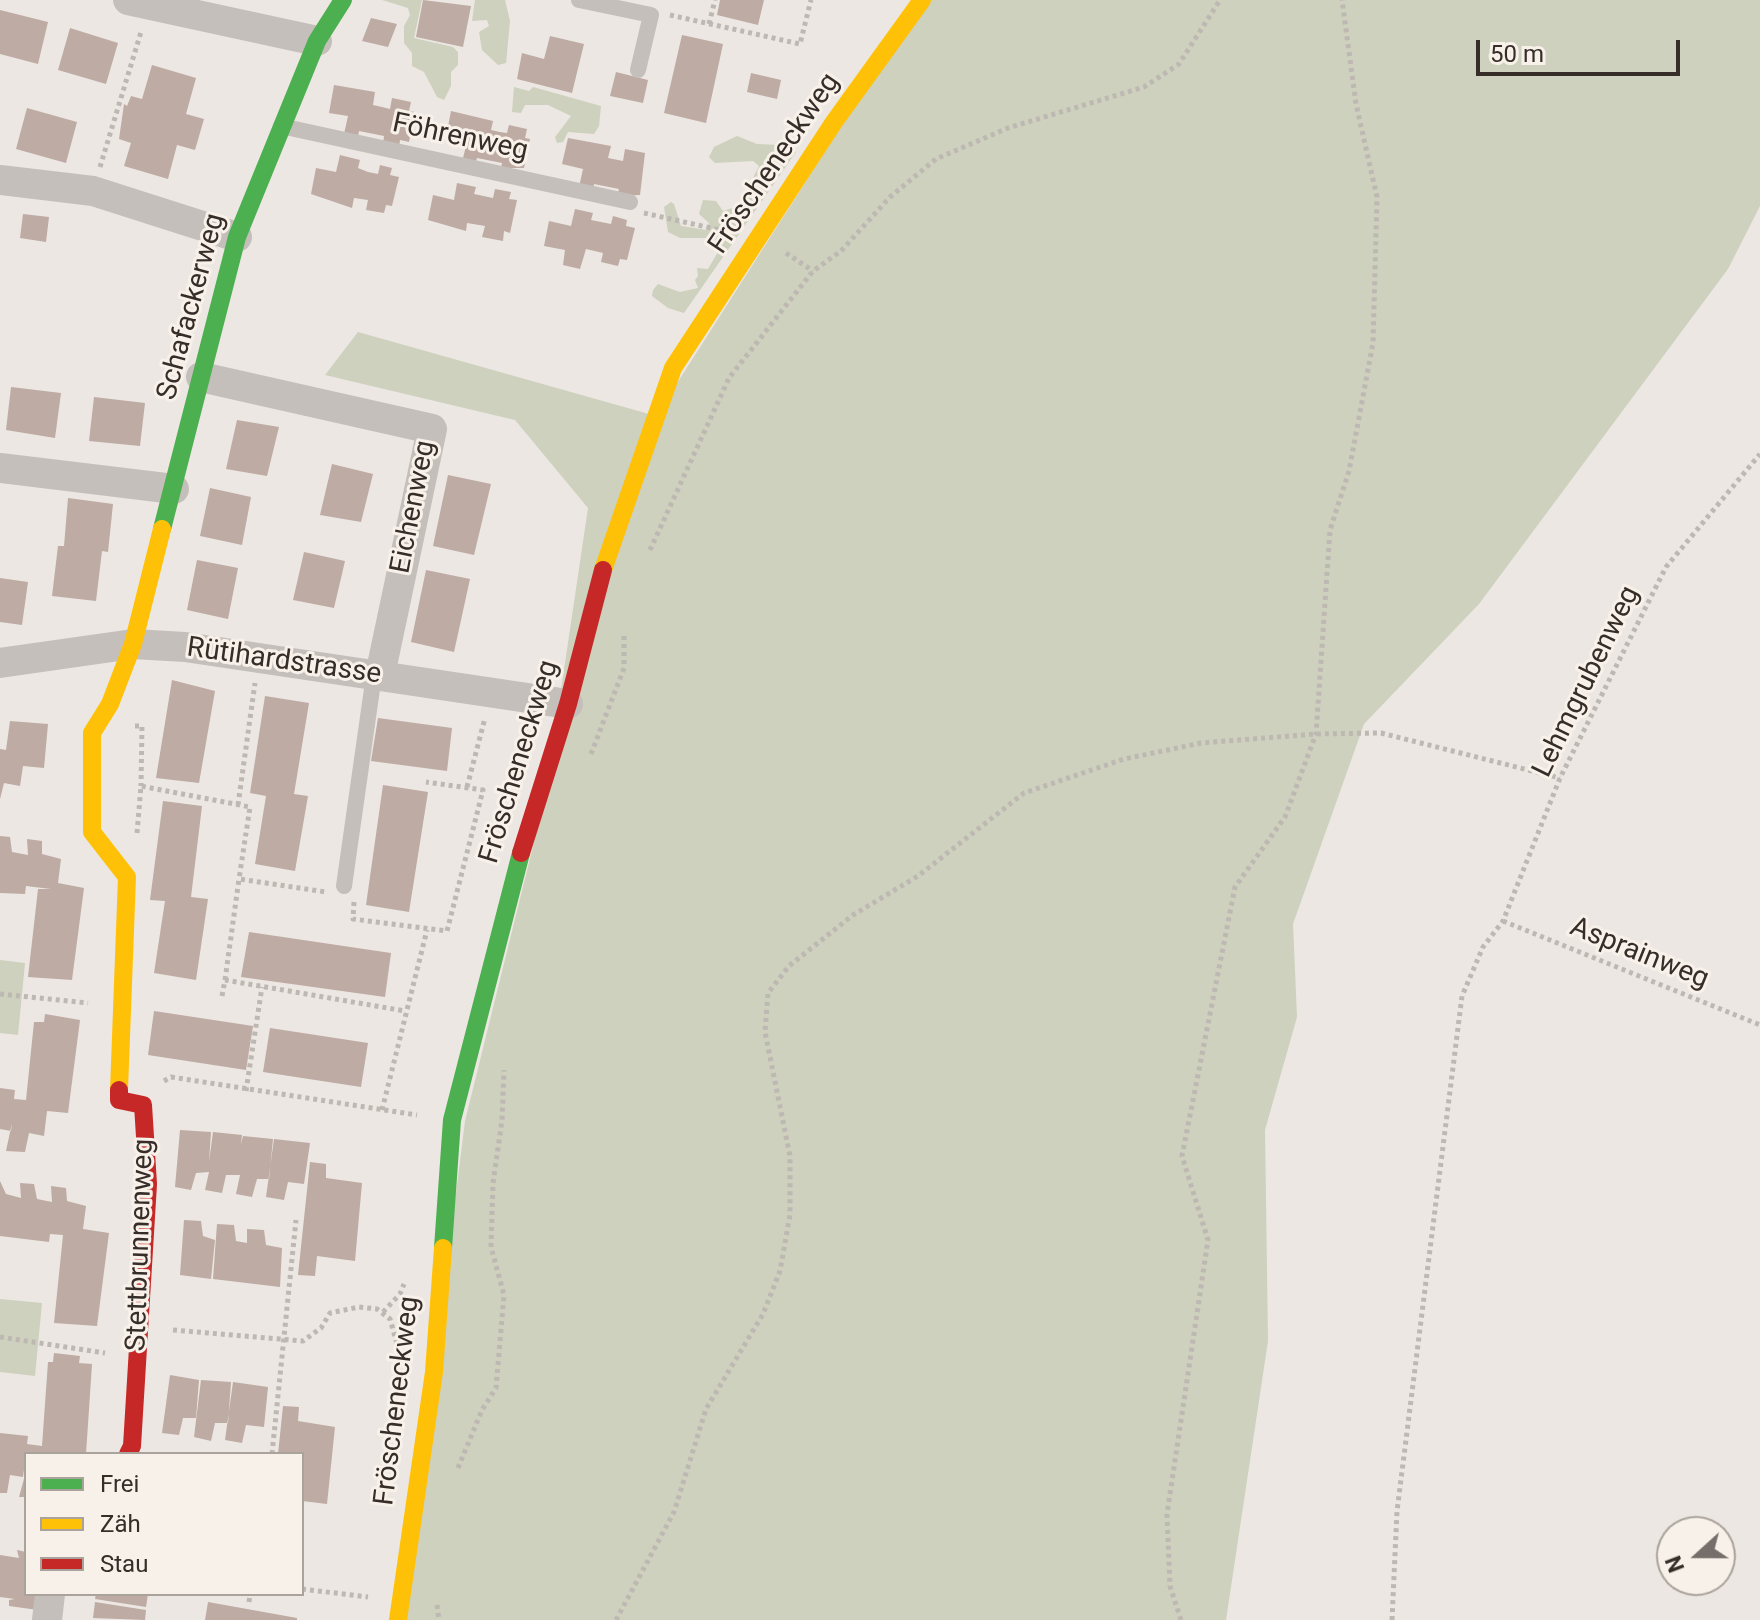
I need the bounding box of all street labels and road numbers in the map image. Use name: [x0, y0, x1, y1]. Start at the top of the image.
street label: Fröscheneckweg: [702, 67, 848, 261]
street label: Föhrenweg: [389, 107, 531, 169]
street label: Schafackerweg: [151, 210, 233, 404]
street label: Eichenweg: [385, 438, 443, 576]
street label: Lehmgrubenweg: [1526, 581, 1648, 783]
street label: Rütihardstrasse: [185, 632, 383, 692]
street label: Fröscheneckweg: [473, 656, 567, 868]
street label: Asprainweg: [1565, 911, 1713, 997]
street label: Stettbrunnenweg: [121, 1138, 161, 1352]
street label: Fröscheneckweg: [369, 1295, 427, 1507]

